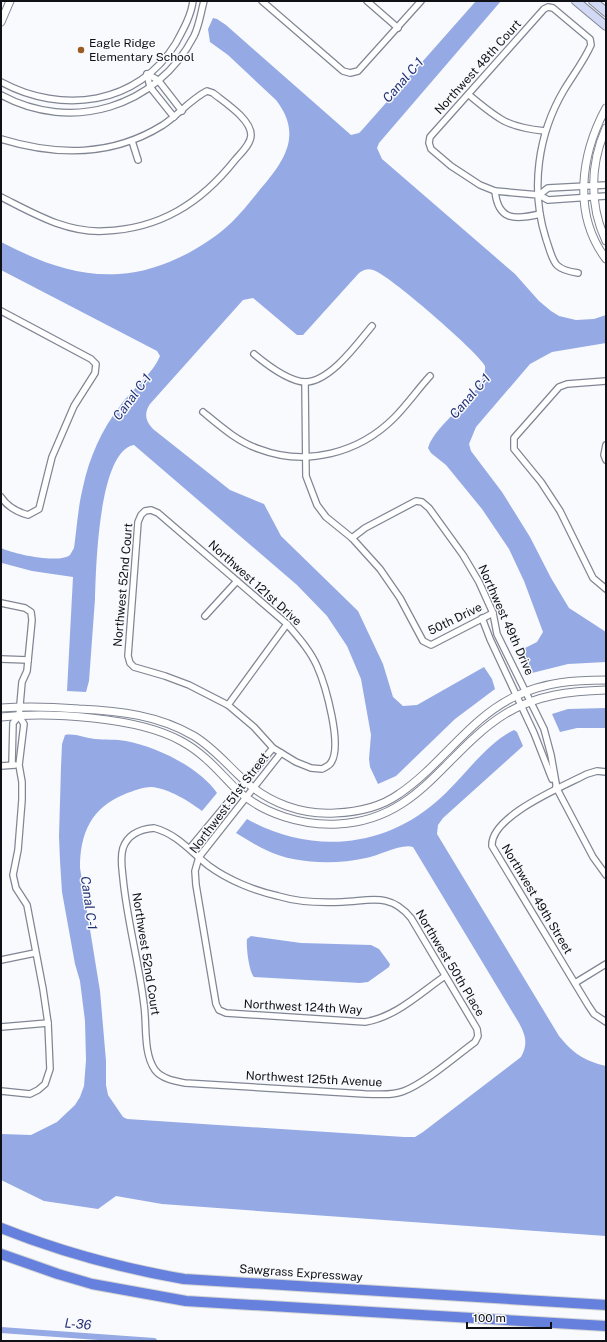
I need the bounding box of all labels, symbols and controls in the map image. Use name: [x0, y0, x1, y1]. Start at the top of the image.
street label: Northwest 48th Court: [432, 17, 524, 117]
place label: Eagle Ridge Elementary School: [89, 36, 195, 64]
marker: Eagle Ridge Elementary School: [76, 45, 86, 55]
water label: Canal C-1: [380, 55, 426, 105]
water label: Canal C-1: [110, 371, 154, 423]
water label: Canal C-1: [447, 371, 493, 421]
street label: Northwest 52nd Court: [111, 522, 135, 647]
street label: Northwest 121st Drive: [206, 538, 305, 629]
street label: Northwest 49th Drive: [475, 563, 537, 678]
street label: 50th Drive: [426, 600, 484, 638]
street label: Northwest 51st Street: [187, 750, 272, 856]
street label: Northwest 49th Street: [499, 841, 576, 957]
water label: Canal C-1: [78, 875, 100, 931]
street label: Northwest 52nd Court: [129, 892, 163, 1017]
street label: Northwest 50th Place: [413, 907, 487, 1019]
street label: Northwest 124th Way: [243, 997, 363, 1017]
street label: Northwest 125th Avenue: [245, 1068, 383, 1090]
street label: Sawgrass Expressway: [239, 1262, 364, 1284]
scale bar: [467, 1304, 551, 1330]
text: 100 m: [473, 1311, 506, 1325]
water label: L-36: [64, 1316, 92, 1332]

